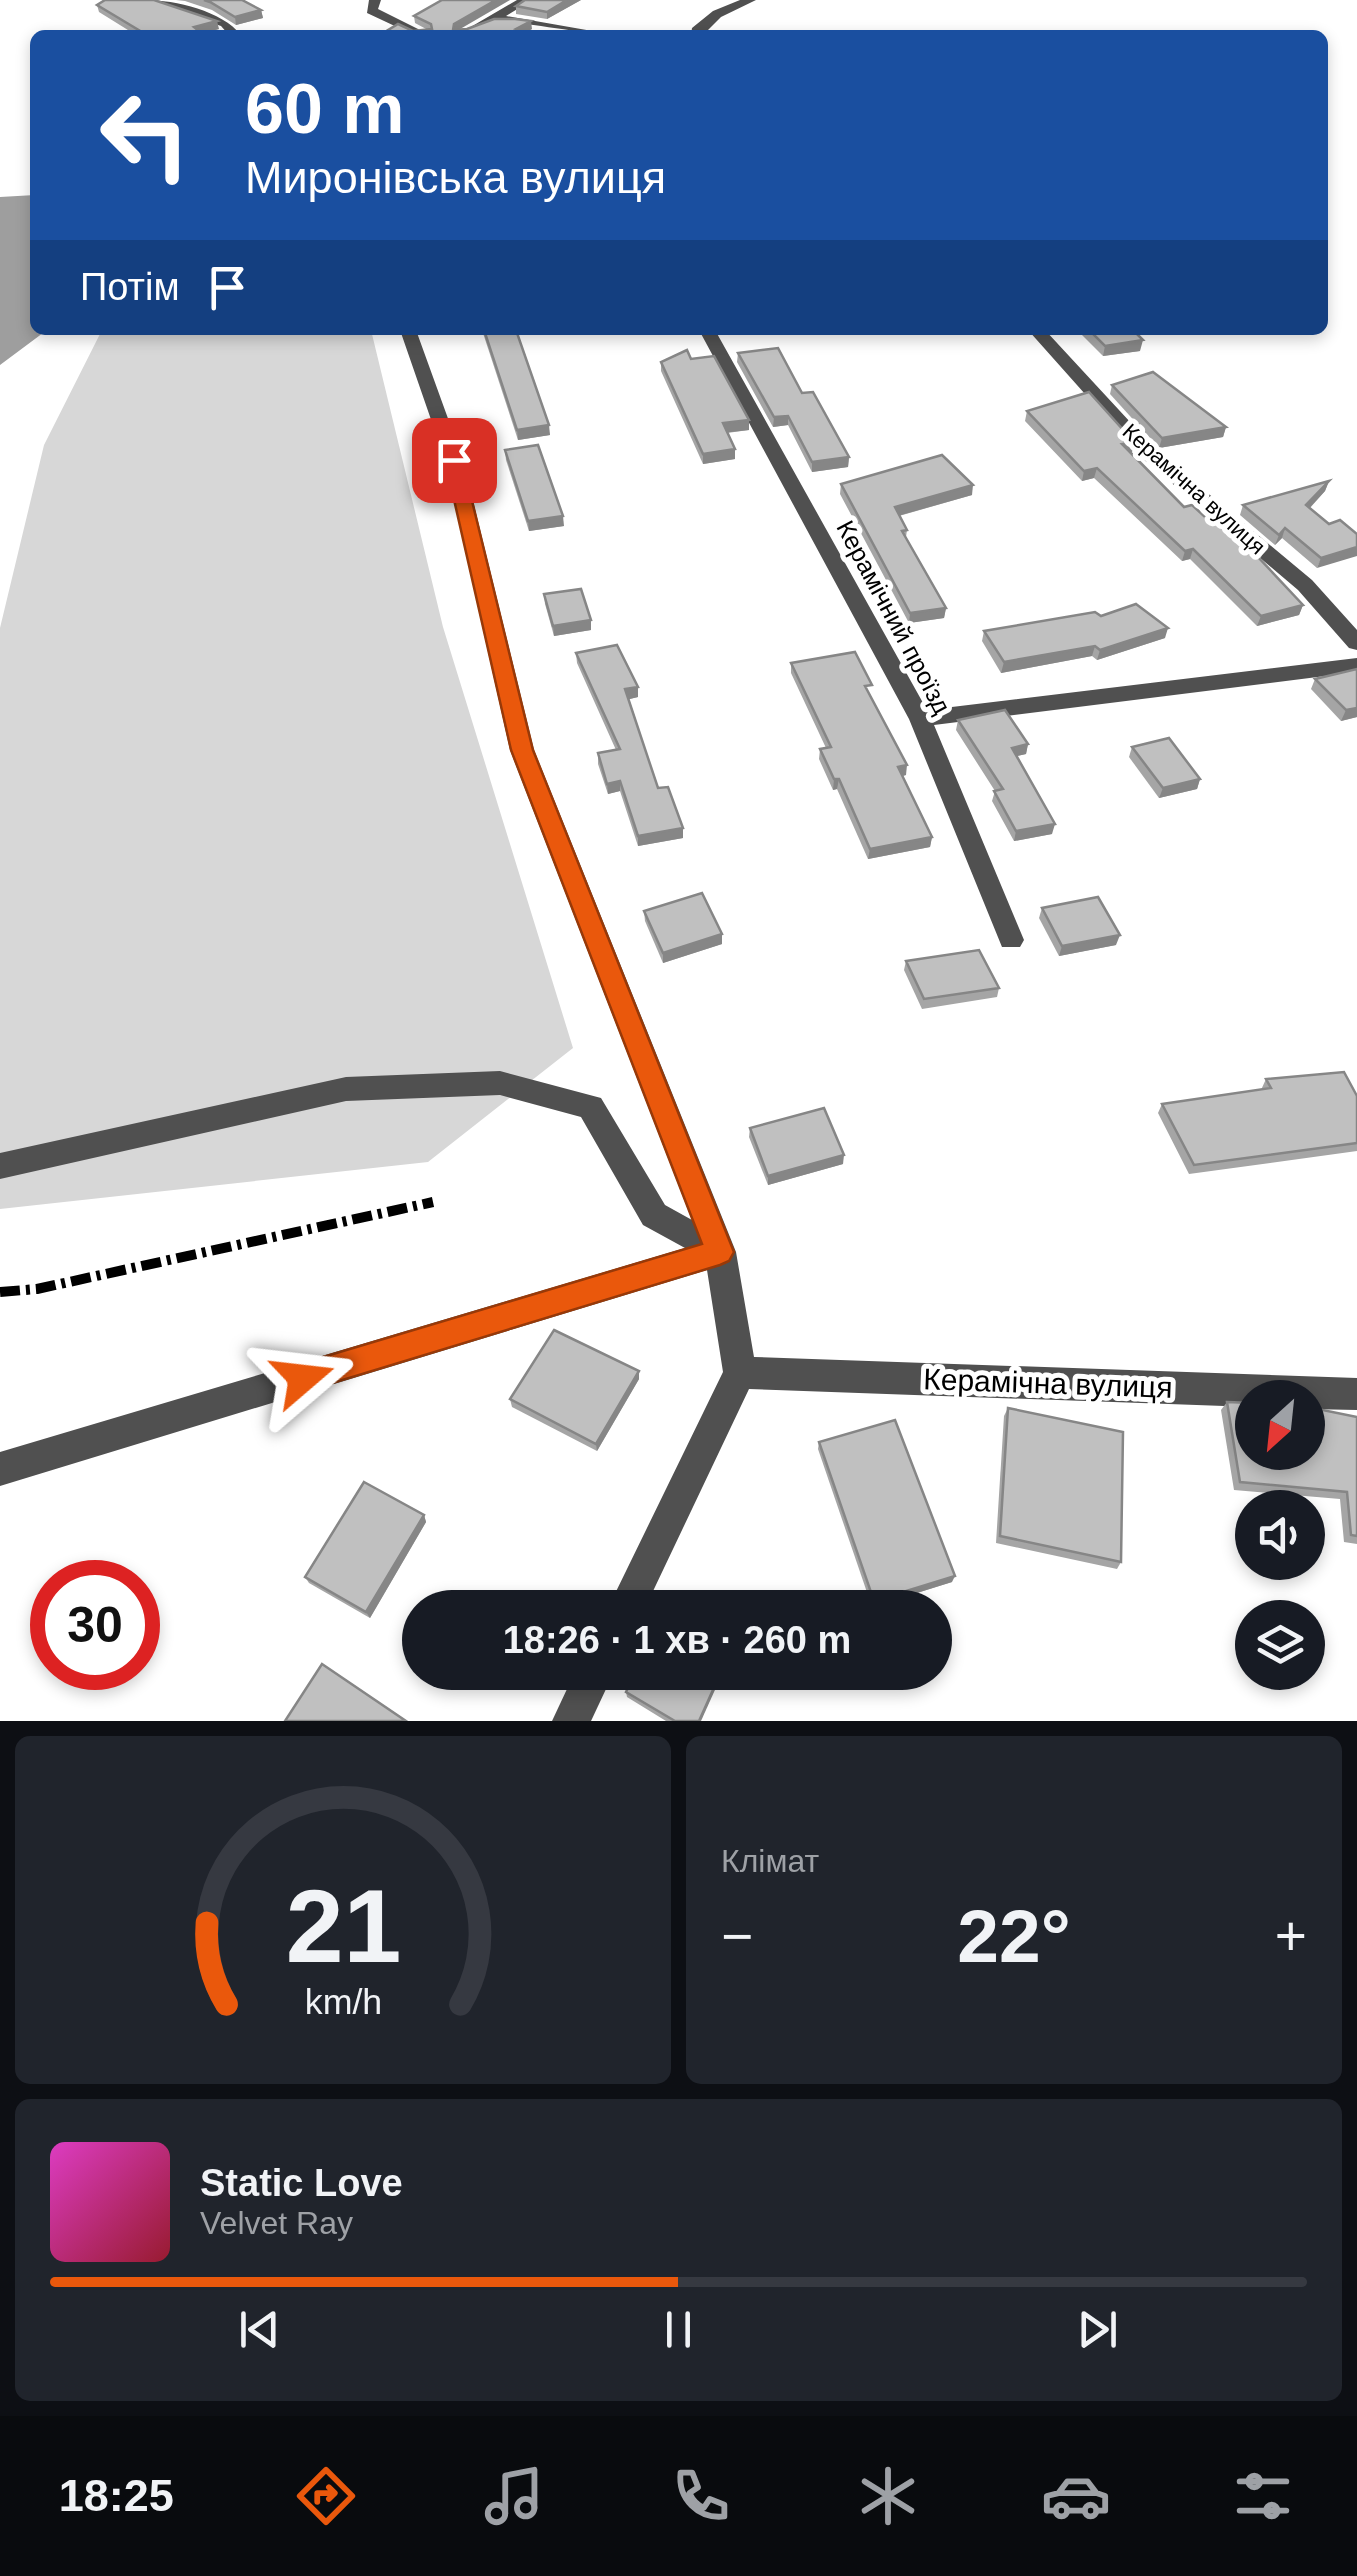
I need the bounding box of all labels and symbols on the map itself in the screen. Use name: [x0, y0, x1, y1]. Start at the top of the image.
pin: [412, 418, 497, 503]
street label: Керамічна вулиця: [1118, 419, 1270, 559]
street label: Керамічний проїзд: [831, 516, 957, 719]
position arrow: [251, 1326, 355, 1430]
street label: Керамічна вулиця: [923, 1362, 1173, 1404]
north arrow: [1235, 1380, 1325, 1470]
speed limit sign: 30: [30, 1560, 160, 1690]

